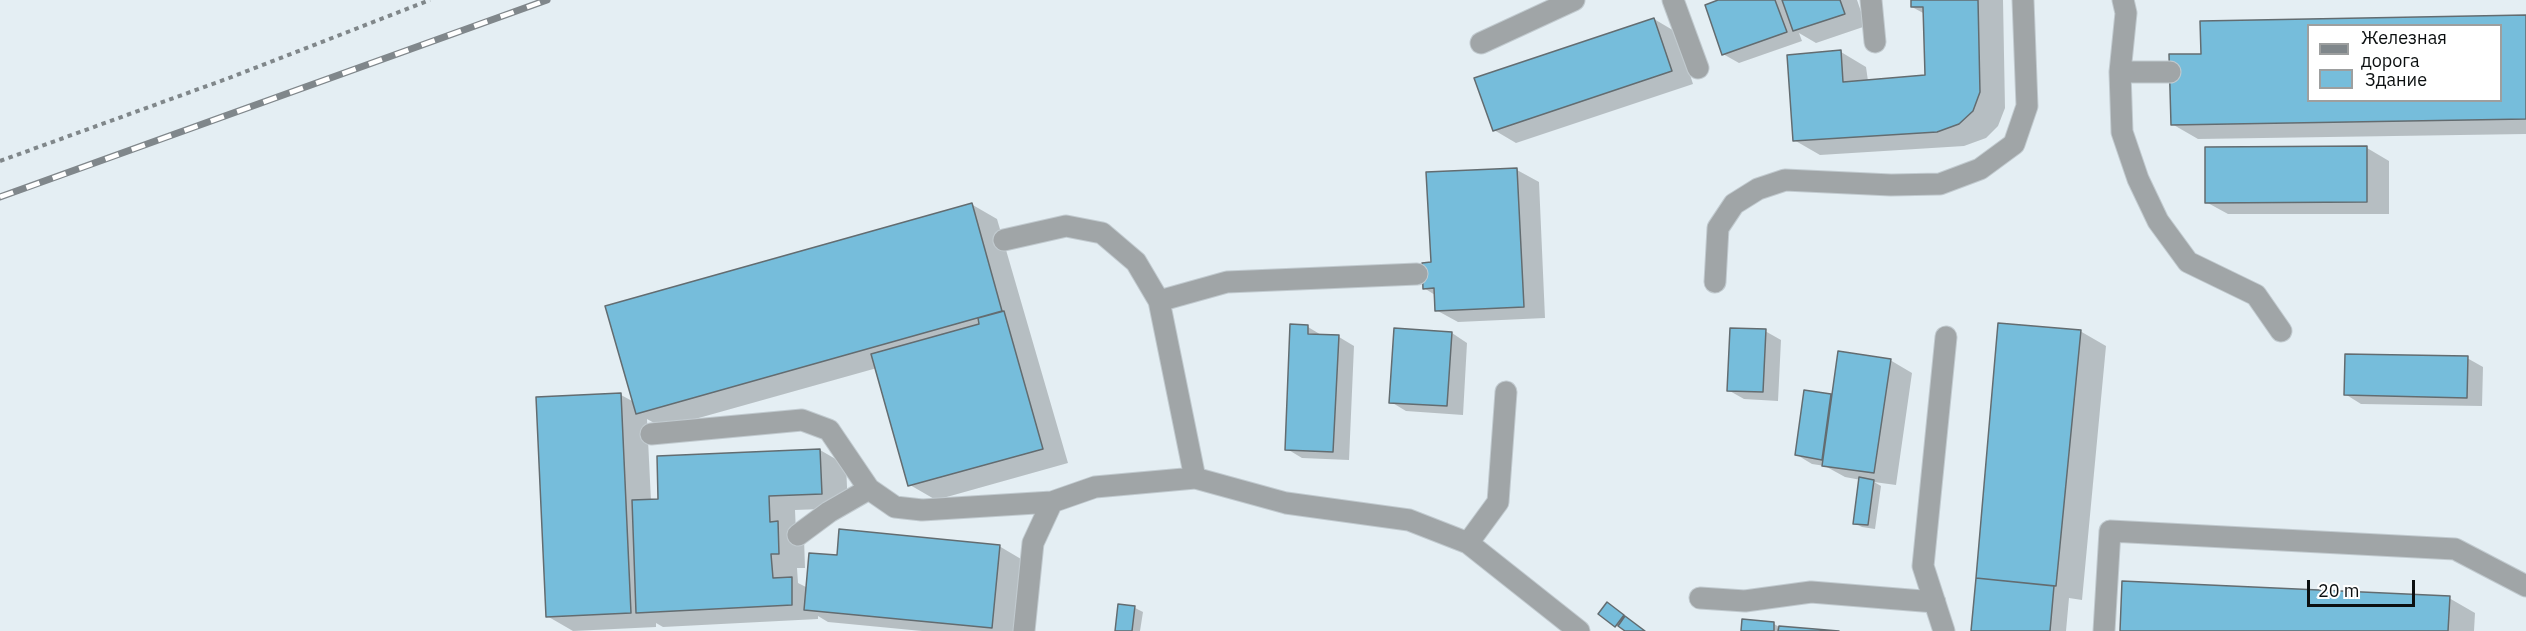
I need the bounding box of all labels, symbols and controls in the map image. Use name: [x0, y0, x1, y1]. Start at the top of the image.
legend: [2307, 24, 2502, 102]
text: Железная дорога: [2361, 26, 2447, 72]
text: Здание: [2365, 68, 2427, 91]
scale bar: [2310, 568, 2418, 606]
text: 20 m: [2318, 579, 2360, 602]

